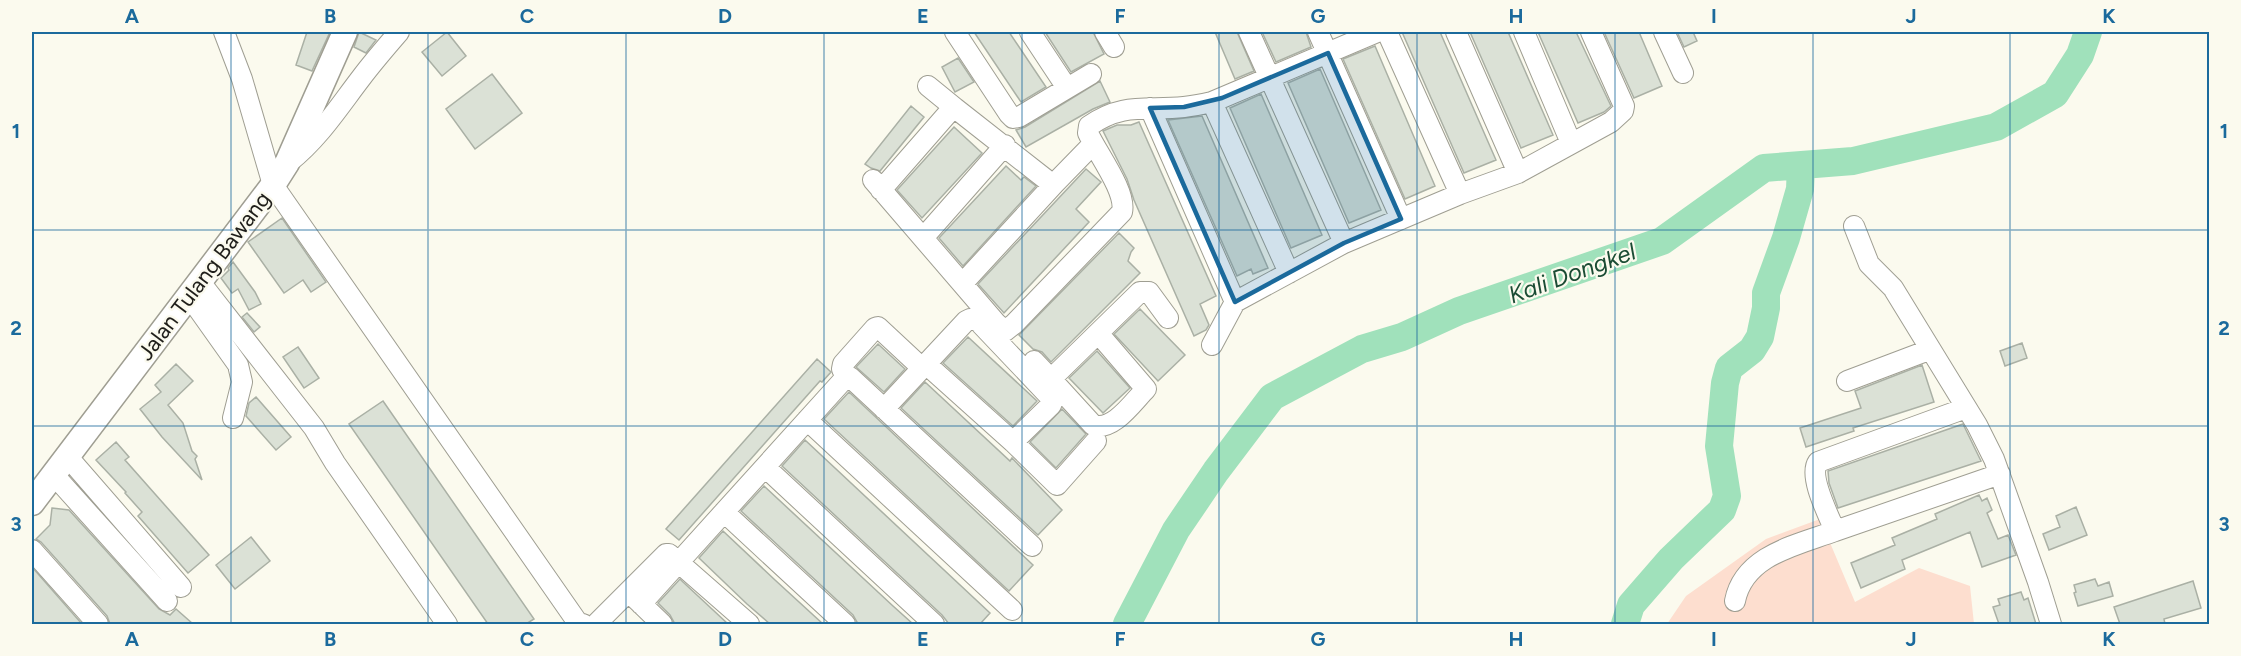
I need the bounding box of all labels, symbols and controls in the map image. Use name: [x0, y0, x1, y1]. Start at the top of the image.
text: A: [125, 4, 140, 28]
text: B: [324, 4, 336, 28]
text: C: [520, 4, 534, 28]
text: D: [718, 4, 732, 28]
text: E: [917, 4, 929, 28]
text: F: [1114, 4, 1126, 28]
text: G: [1311, 4, 1326, 28]
text: H: [1509, 4, 1524, 28]
text: I: [1711, 4, 1717, 28]
text: J: [1905, 4, 1917, 28]
text: K: [2102, 4, 2116, 28]
text: 1: [12, 119, 20, 143]
text: 1: [2220, 119, 2228, 143]
street label: Jalan Tulang Bawang: [132, 186, 276, 366]
water label: Kali Dongkel: [1504, 236, 1640, 309]
text: 2: [10, 316, 22, 340]
text: 2: [2218, 316, 2230, 340]
text: 3: [10, 512, 22, 536]
text: 3: [2218, 512, 2230, 536]
text: A: [125, 627, 140, 651]
text: B: [324, 627, 336, 651]
text: C: [520, 627, 534, 651]
text: D: [718, 627, 732, 651]
text: E: [917, 627, 929, 651]
text: F: [1114, 627, 1126, 651]
text: G: [1311, 627, 1326, 651]
text: H: [1509, 627, 1524, 651]
text: I: [1711, 627, 1717, 651]
text: J: [1905, 627, 1917, 651]
text: K: [2102, 627, 2116, 651]

